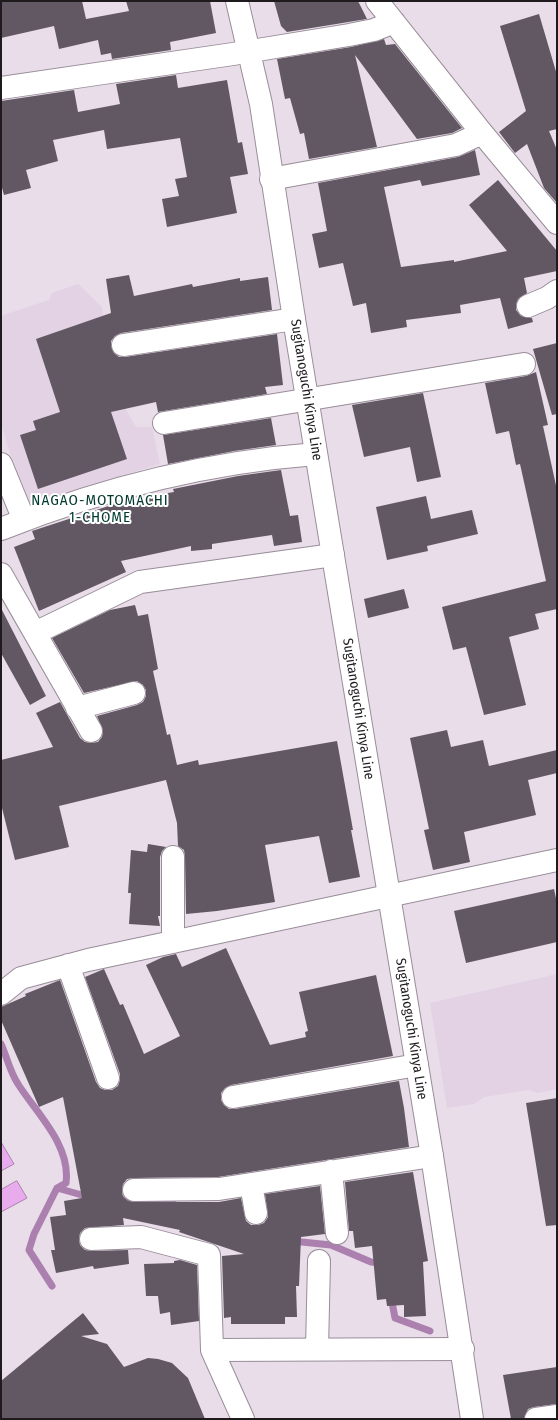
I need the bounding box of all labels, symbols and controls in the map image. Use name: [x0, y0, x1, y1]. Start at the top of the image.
street label: Sugitanoguchi Kinya Line: [287, 318, 325, 462]
district label: NAGAO-MOTOMACHI 1-CHOME: [31, 492, 169, 527]
street label: Sugitanoguchi Kinya Line: [339, 637, 377, 781]
street label: Sugitanoguchi Kinya Line: [392, 957, 430, 1101]

